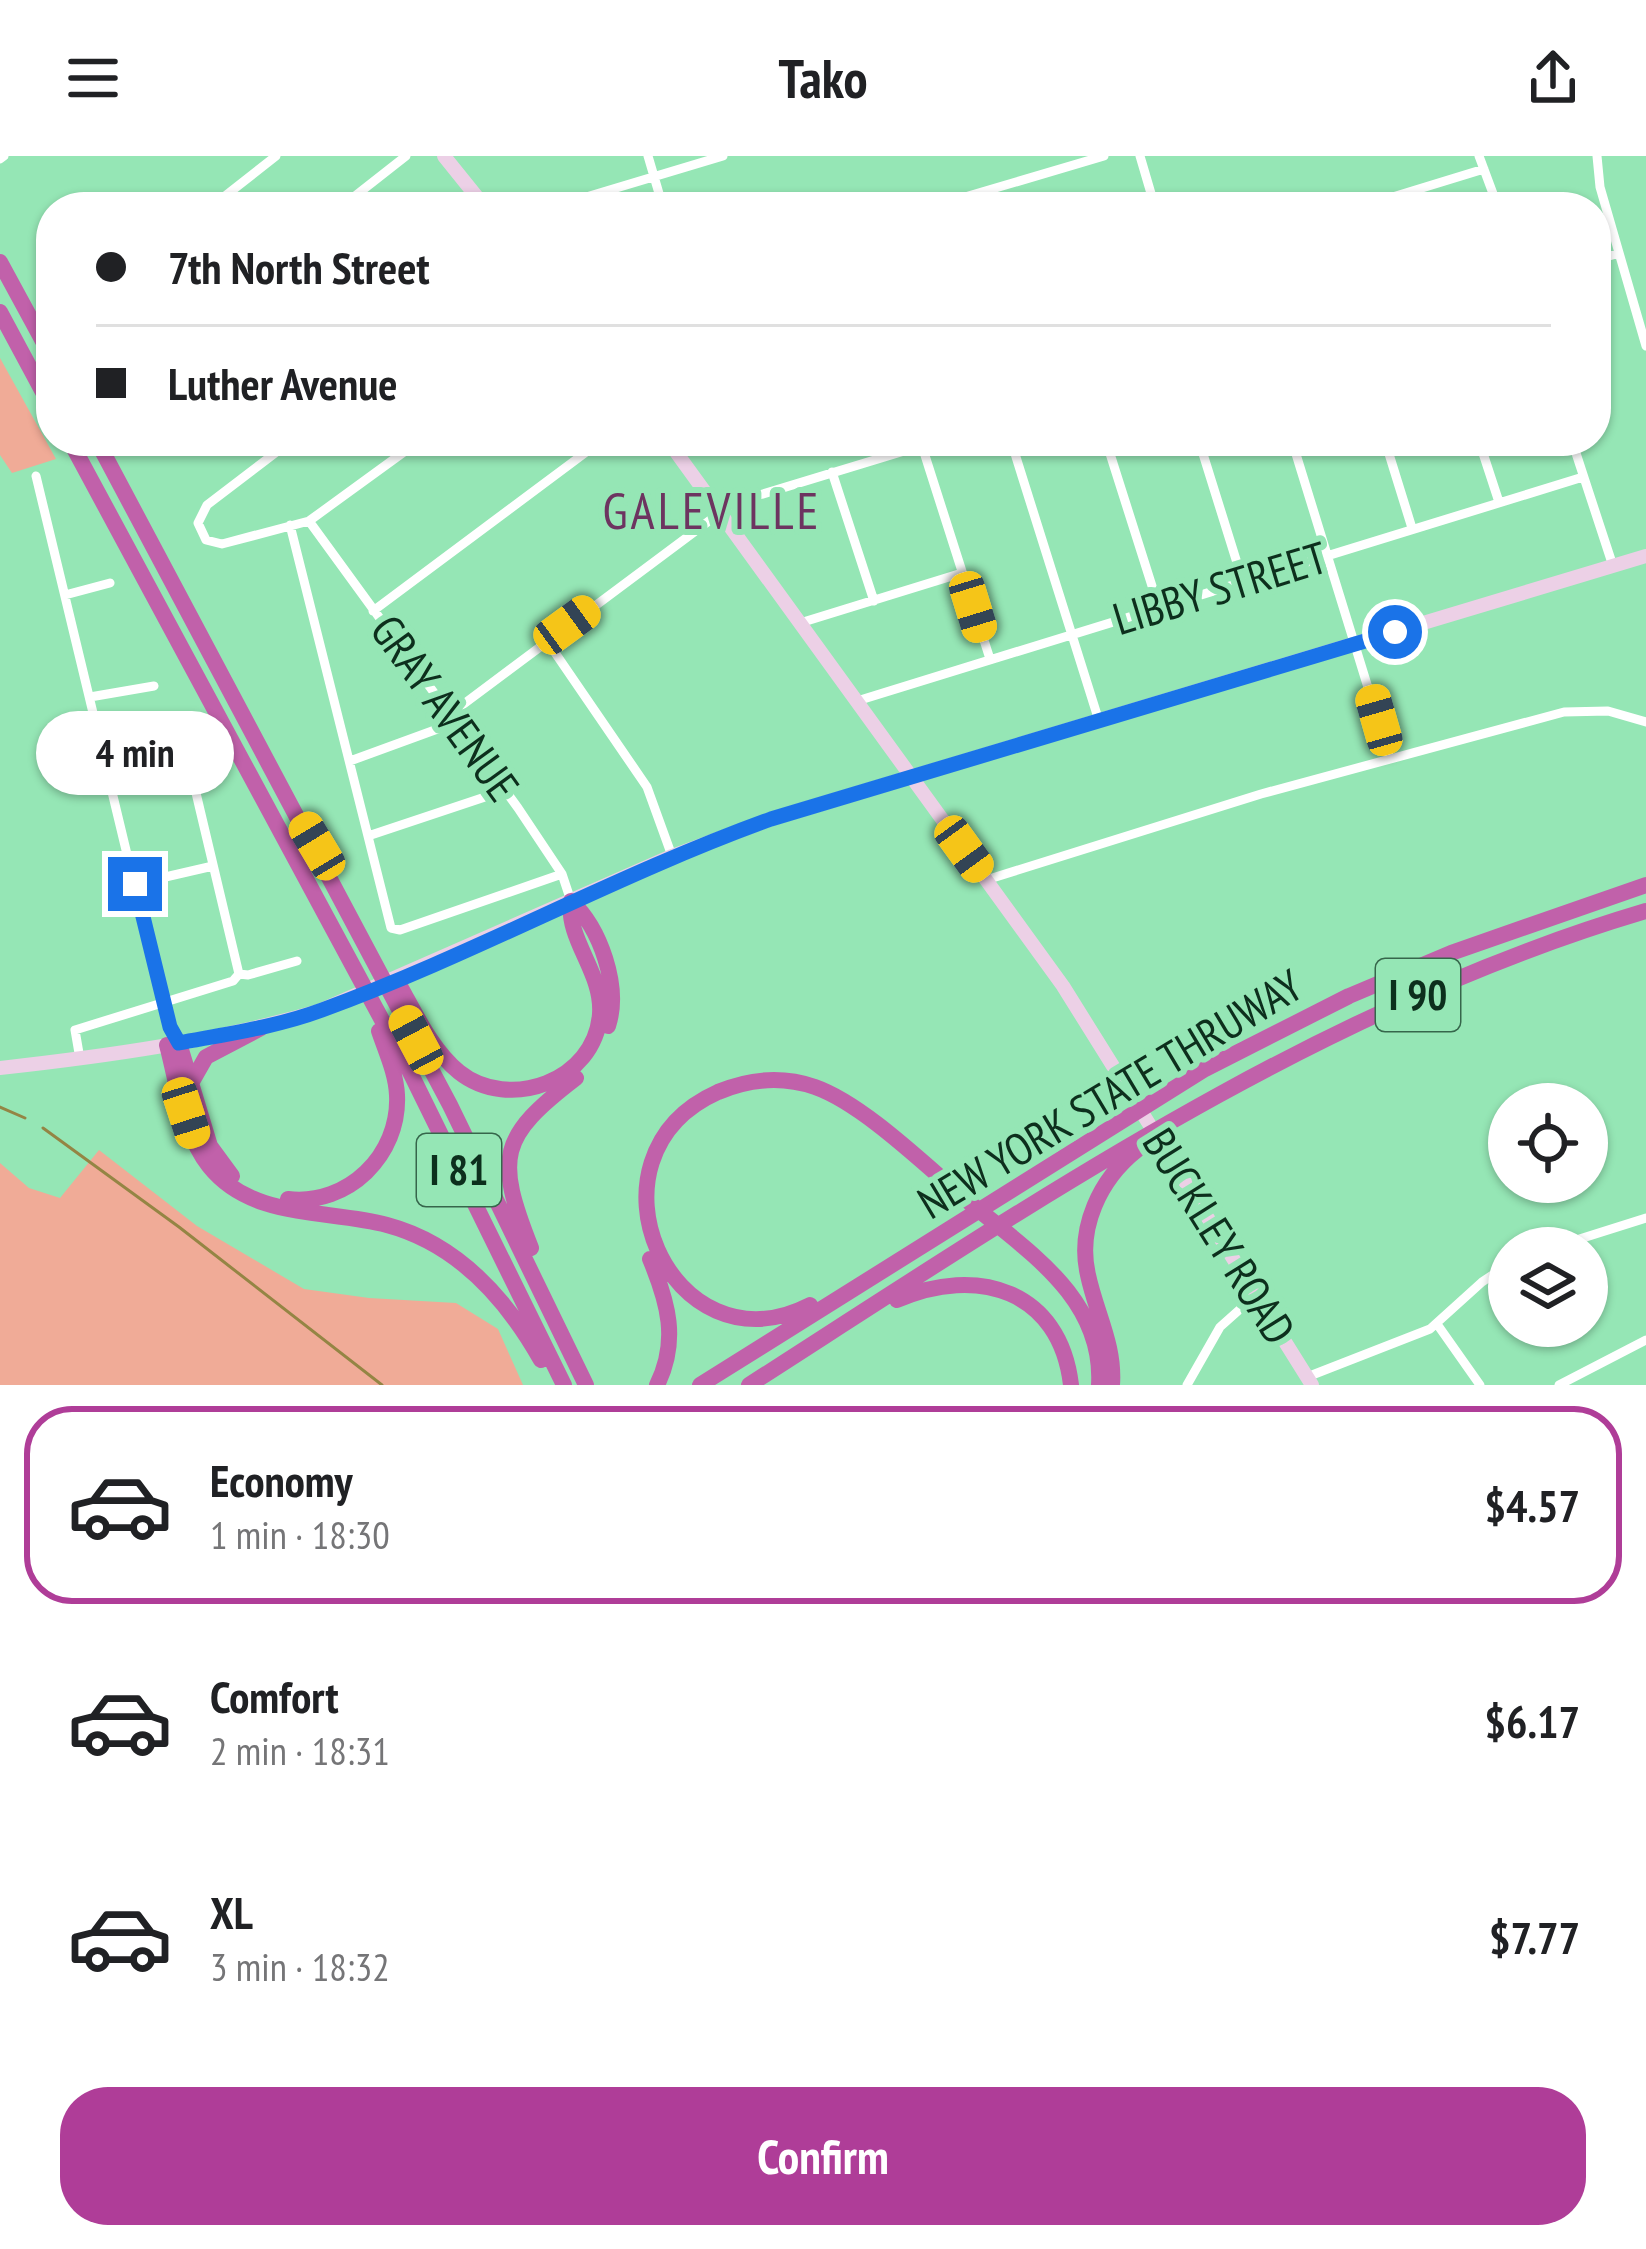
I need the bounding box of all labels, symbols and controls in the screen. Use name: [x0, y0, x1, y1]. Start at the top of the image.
text: Tako: [779, 43, 868, 113]
icon: menu: [60, 45, 126, 111]
icon: share: [1520, 45, 1586, 111]
text: 7th North Street: [168, 238, 430, 296]
text: Luther Avenue: [168, 354, 397, 412]
district label: GALEVILLE: [603, 477, 821, 543]
street label: LIBBY STREET: [1106, 527, 1334, 647]
car: [945, 567, 1001, 647]
car: [527, 589, 607, 661]
street label: GRAY AVENUE: [359, 603, 533, 812]
route start: [1368, 605, 1422, 659]
car: [1352, 680, 1406, 760]
callout: 4 min: [36, 710, 234, 794]
text: 4 min: [96, 727, 174, 778]
car: [283, 806, 351, 886]
car: [928, 809, 1000, 889]
route end: [108, 857, 162, 911]
street label: NEW YORK STATE THRUWAY: [907, 955, 1313, 1231]
road number: I 90: [1376, 959, 1460, 1031]
car: [383, 1000, 449, 1080]
car: [158, 1073, 214, 1153]
map controls: [1488, 1083, 1608, 1347]
button: locate: [1488, 1083, 1608, 1203]
street label: BUCKLEY ROAD: [1131, 1117, 1309, 1354]
road number: I 81: [417, 1134, 501, 1206]
button: layers: [1488, 1227, 1608, 1347]
icon: car: [66, 1451, 174, 1559]
text: Economy: [210, 1451, 353, 1509]
text: $4.57: [1484, 1476, 1580, 1534]
text: 1 min · 18:30: [210, 1509, 390, 1560]
icon: car: [66, 1667, 174, 1775]
text: Comfort: [210, 1667, 339, 1725]
text: $6.17: [1484, 1692, 1580, 1750]
text: 2 min · 18:31: [210, 1725, 390, 1776]
icon: car: [66, 1883, 174, 1991]
text: XL: [210, 1883, 253, 1941]
text: $7.77: [1489, 1908, 1580, 1966]
text: 3 min · 18:32: [210, 1941, 390, 1992]
button: Confirm: [60, 2087, 1586, 2225]

